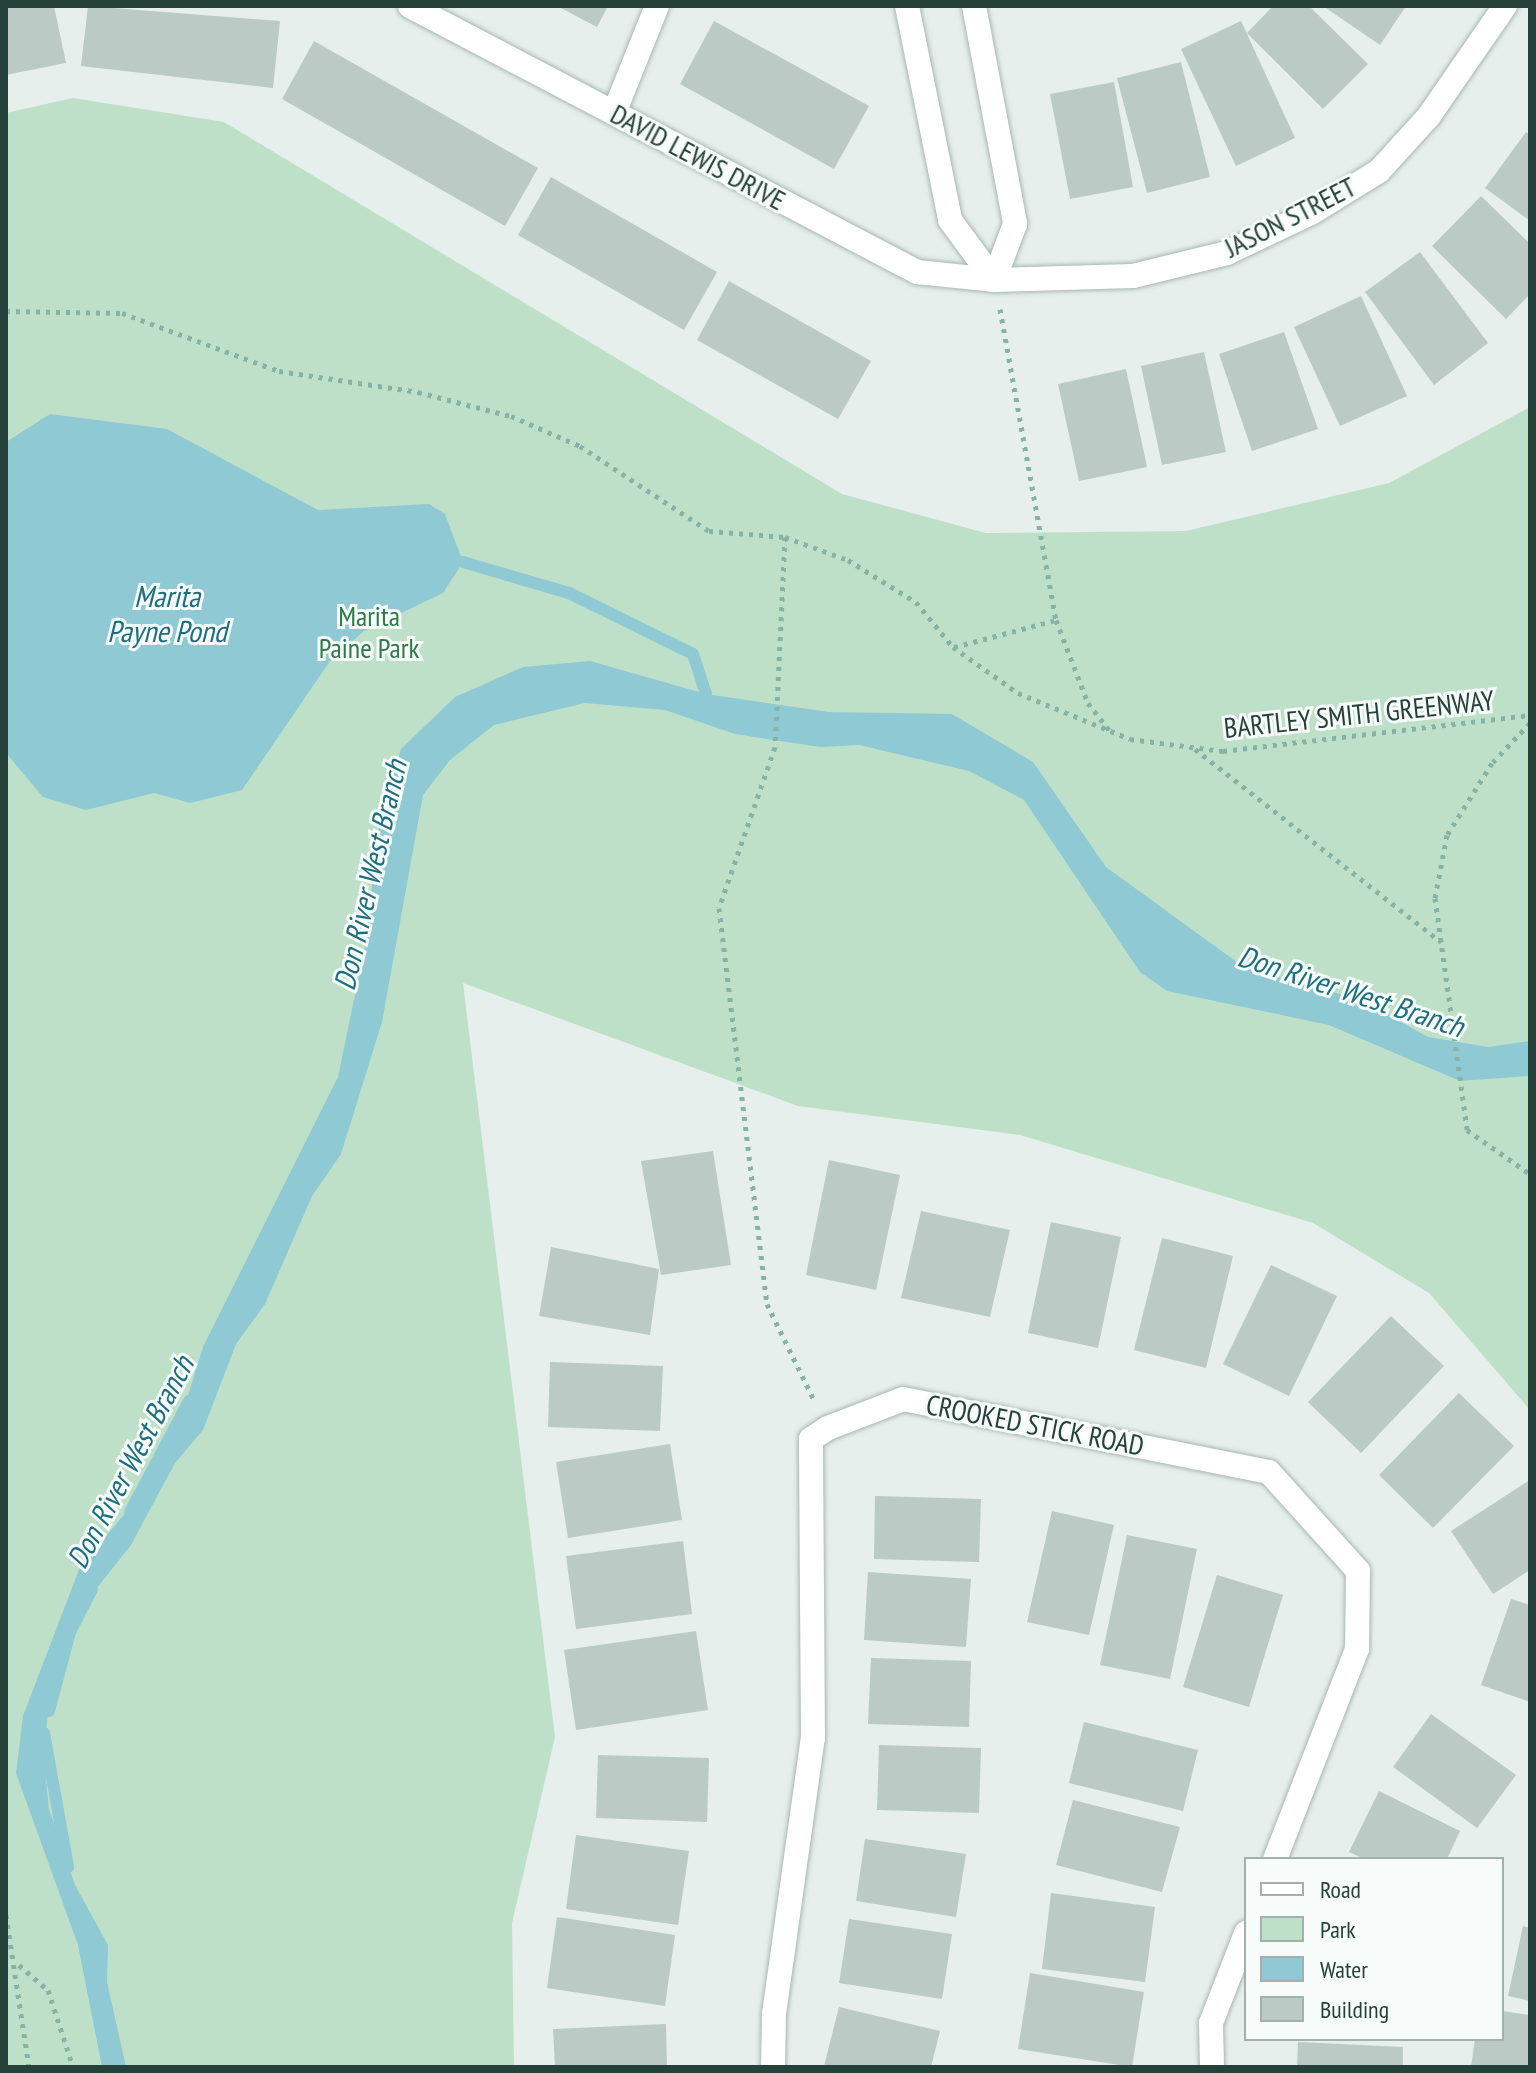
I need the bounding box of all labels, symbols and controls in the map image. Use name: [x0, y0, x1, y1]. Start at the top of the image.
street label: DAVID LEWIS DRIVE: [605, 97, 791, 217]
street label: JASON STREET: [1219, 170, 1361, 264]
water label: Marita Payne Pond: [107, 578, 227, 648]
park label: Marita Paine Park: [319, 599, 419, 665]
street label: BARTLEY SMITH GREENWAY: [1222, 683, 1496, 745]
water label: Don River West Branch: [326, 756, 414, 994]
water label: Don River West Branch: [1234, 938, 1468, 1044]
water label: Don River West Branch: [59, 1350, 201, 1574]
street label: CROOKED STICK ROAD: [923, 1387, 1147, 1463]
legend: [1244, 1857, 1504, 2041]
text: Road: [1320, 1874, 1361, 1905]
text: Park: [1320, 1914, 1356, 1945]
text: Water: [1320, 1954, 1368, 1985]
text: Building: [1320, 1994, 1389, 2025]

